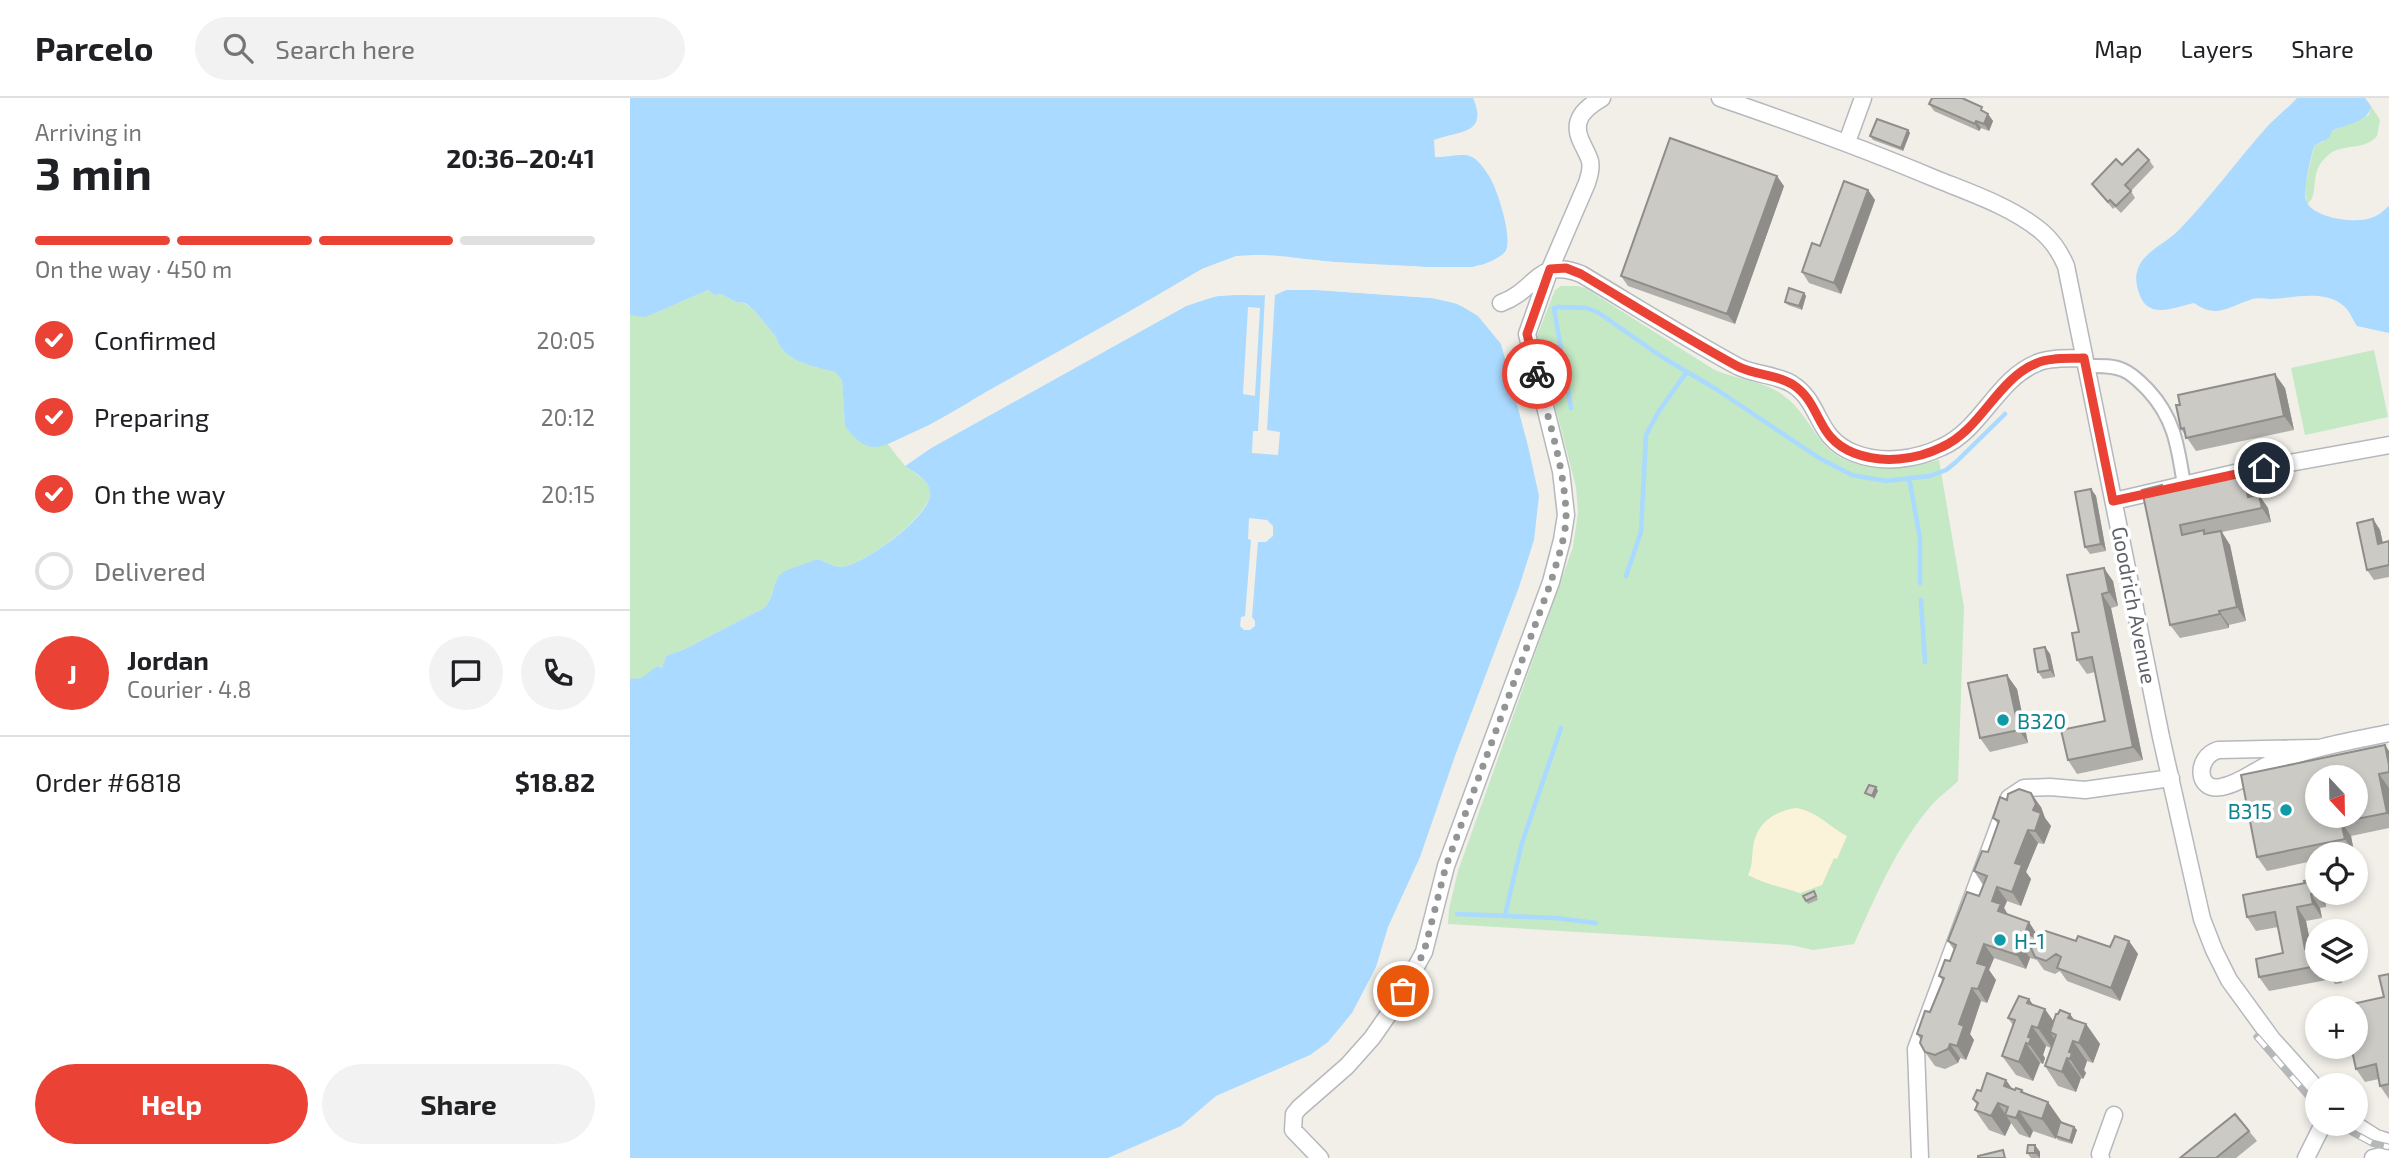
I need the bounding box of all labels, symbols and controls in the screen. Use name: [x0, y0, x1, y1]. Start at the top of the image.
search box: [195, 17, 685, 80]
text: Parcelo: [35, 28, 153, 68]
icon: search: [219, 29, 257, 67]
text: Search here: [275, 33, 415, 64]
text: Map: [2094, 34, 2142, 63]
text: Layers: [2180, 34, 2253, 63]
text: Share: [2291, 34, 2354, 63]
text: Arriving in: [35, 118, 142, 146]
text: 20:36–20:41: [446, 142, 595, 173]
text: 3 min: [35, 144, 152, 199]
text: On the way · 450 m: [35, 255, 232, 283]
icon: check: [35, 321, 73, 359]
text: Confirmed: [94, 324, 217, 355]
text: 20:05: [537, 326, 595, 354]
courier: [1502, 339, 1572, 409]
icon: bike: [1518, 355, 1556, 393]
icon: check: [35, 398, 73, 436]
text: Preparing: [94, 401, 209, 432]
text: 20:12: [541, 403, 595, 431]
pin: [2234, 438, 2294, 498]
icon: home: [2245, 449, 2283, 487]
icon: check: [35, 475, 73, 513]
text: On the way: [94, 478, 225, 509]
text: 20:15: [541, 480, 595, 508]
street label: Goodrich Avenue: [2107, 524, 2163, 686]
text: Delivered: [94, 555, 206, 586]
button: chat: [429, 636, 503, 710]
button: phone: [521, 636, 595, 710]
text: Jordan: [127, 644, 209, 675]
text: J: [67, 658, 77, 689]
text: Courier · 4.8: [127, 675, 251, 703]
place label: B320: [2017, 708, 2066, 733]
marker: B320: [1995, 712, 2011, 728]
north arrow: [2305, 765, 2368, 828]
map controls: [2305, 765, 2368, 1136]
text: Order #6818: [35, 766, 182, 797]
text: $18.82: [515, 766, 595, 797]
place label: B315: [2228, 798, 2272, 823]
marker: B315: [2278, 802, 2294, 818]
button: locate: [2305, 842, 2368, 905]
button: layers: [2305, 919, 2368, 982]
place label: H-1: [2014, 928, 2045, 953]
marker: H-1: [1992, 932, 2008, 948]
pin: [1373, 961, 1433, 1021]
icon: bag: [1384, 972, 1422, 1010]
button: +: [2305, 996, 2368, 1059]
button: Help: [35, 1064, 308, 1144]
button: Share: [322, 1064, 595, 1144]
button: −: [2305, 1073, 2368, 1136]

